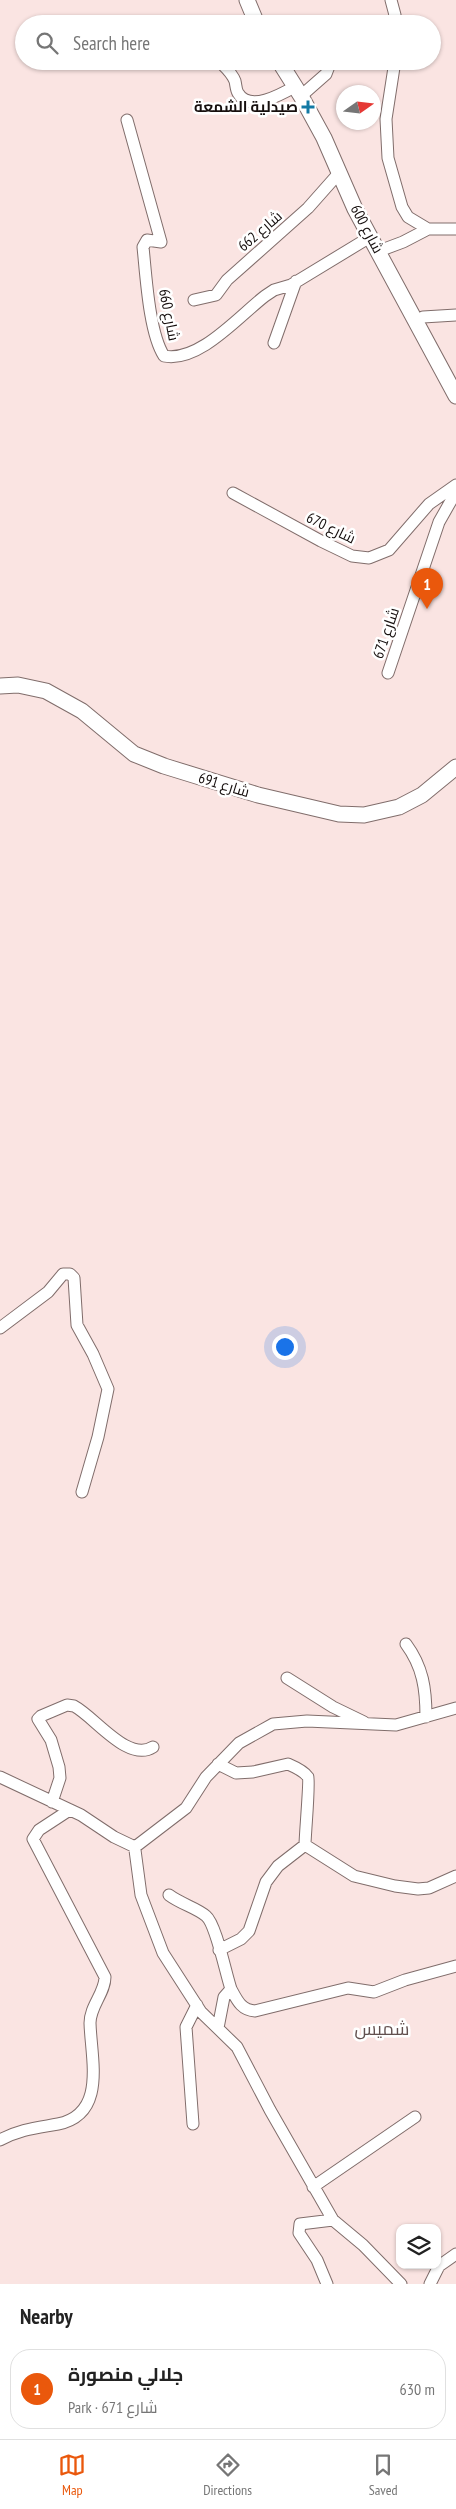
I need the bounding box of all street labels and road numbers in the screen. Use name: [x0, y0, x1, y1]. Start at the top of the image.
street label: شارع 600: [345, 201, 388, 257]
street label: شارع 662: [234, 206, 287, 257]
street label: شارع 660: [153, 287, 184, 343]
street label: شارع 670: [303, 508, 359, 549]
street label: شارع 671: [368, 605, 405, 661]
street label: شارع 691: [196, 768, 252, 803]

